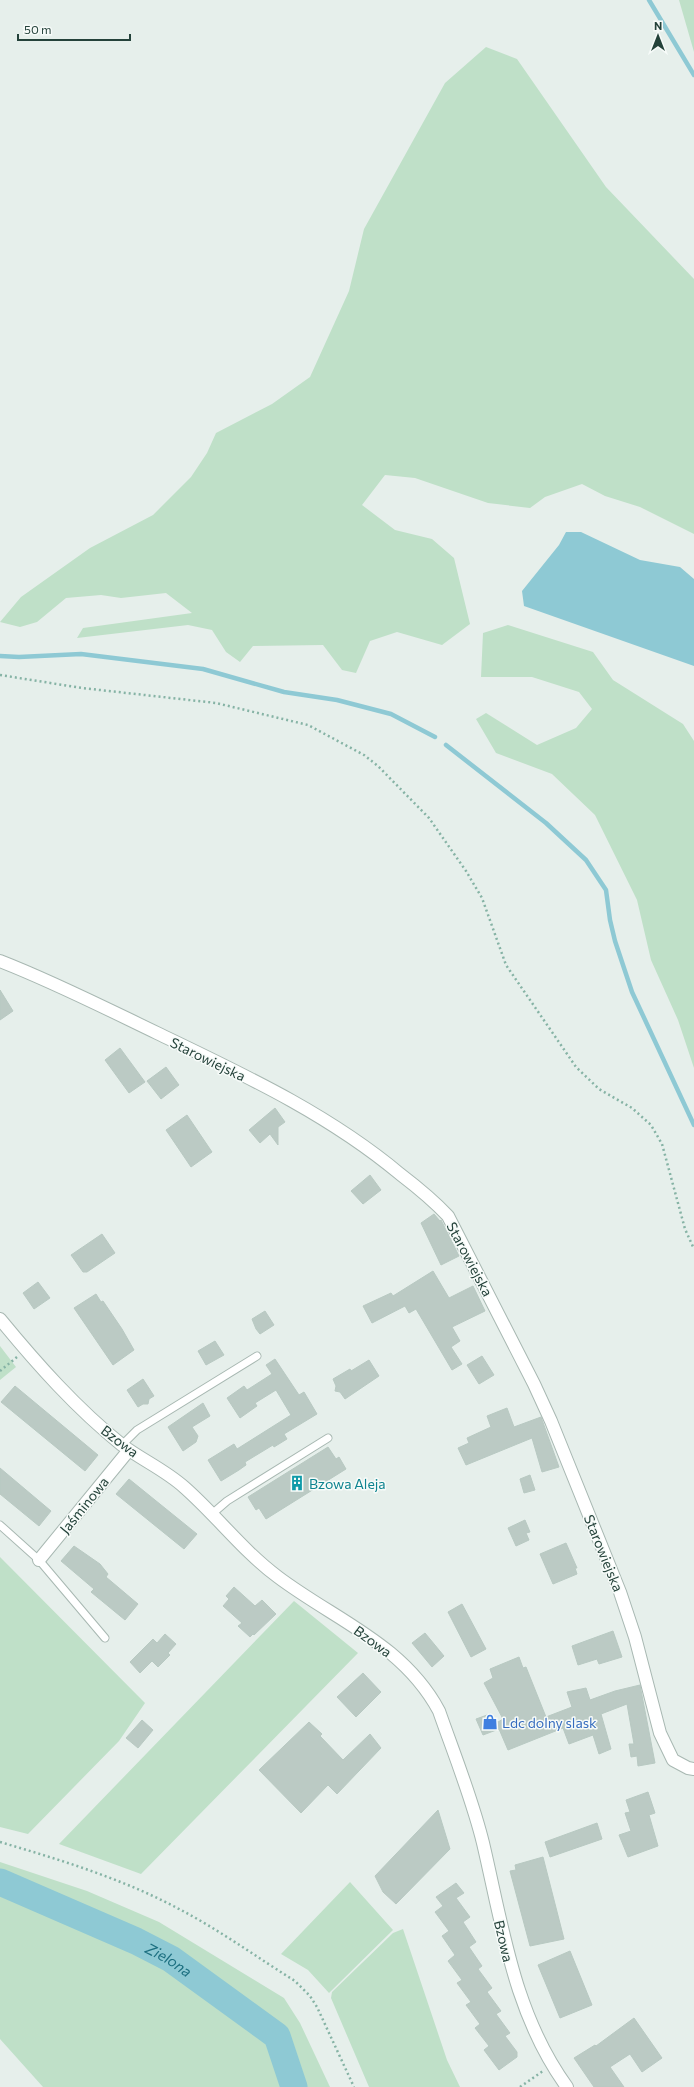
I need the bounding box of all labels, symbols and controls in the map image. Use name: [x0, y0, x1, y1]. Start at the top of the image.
scale bar: [18, 16, 130, 42]
north arrow: [638, 16, 678, 56]
text: N: [654, 19, 662, 32]
text: 50 m: [24, 22, 52, 36]
street label: Starowiejska: [168, 1033, 248, 1085]
street label: Starowiejska: [443, 1219, 497, 1299]
street label: Bzowa: [98, 1421, 142, 1461]
street label: Jaśminowa: [56, 1473, 112, 1537]
building icon: Bzowa Aleja: [288, 1474, 306, 1492]
place label: Bzowa Aleja: [309, 1475, 386, 1492]
street label: Starowiejska: [581, 1512, 627, 1594]
street label: Bzowa: [351, 1622, 395, 1660]
shop icon: Ldc dolny slask: [481, 1713, 499, 1731]
place label: Ldc dolny slask: [502, 1714, 597, 1731]
street label: Bzowa: [491, 1918, 517, 1964]
water label: Zielona: [142, 1938, 196, 1980]

